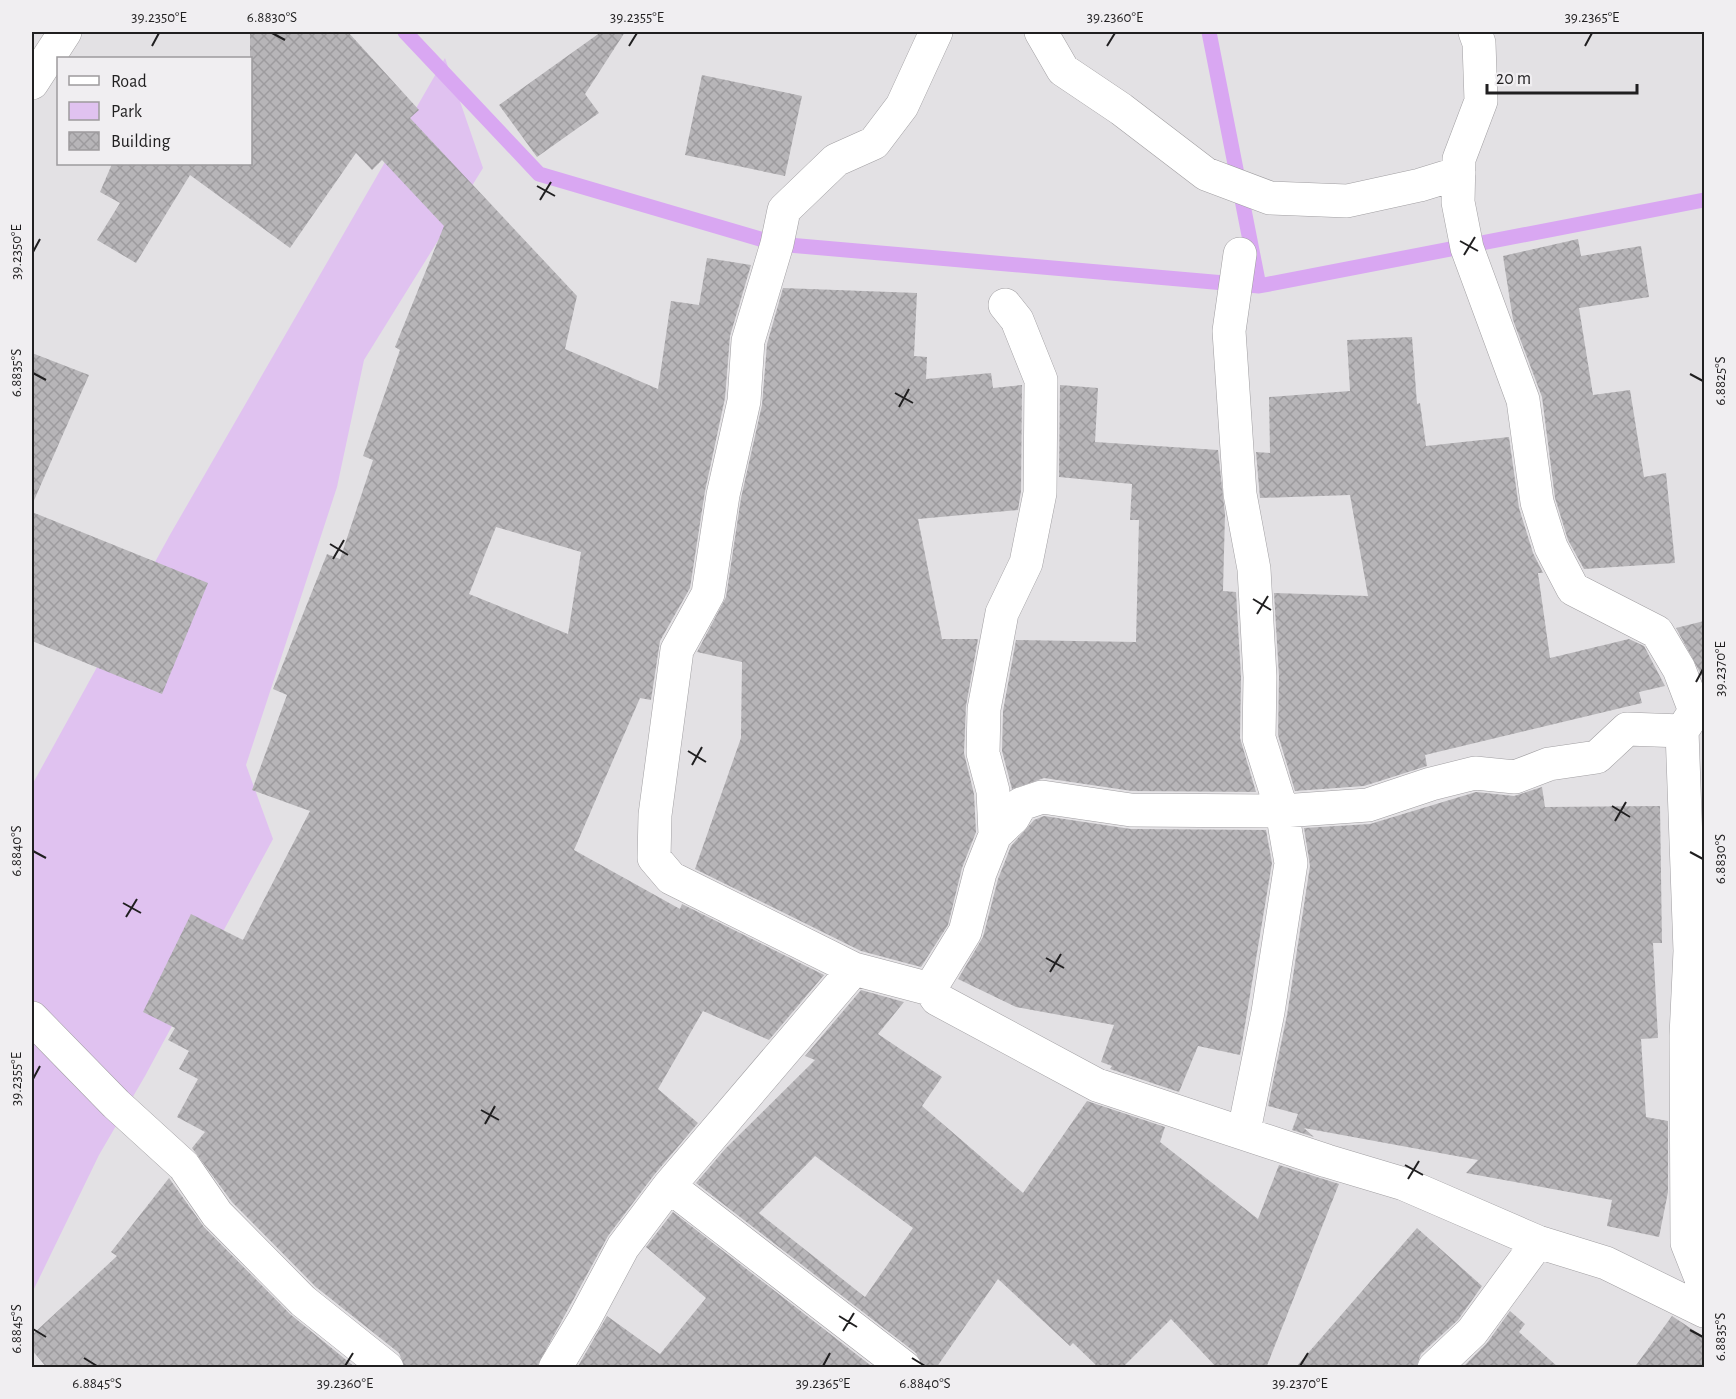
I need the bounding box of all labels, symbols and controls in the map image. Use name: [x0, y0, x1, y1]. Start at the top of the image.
text: 39.2350°E: [131, 10, 187, 25]
text: 6.8830°S: [247, 10, 297, 25]
text: 39.2355°E: [610, 10, 664, 25]
text: 39.2360°E: [1087, 10, 1143, 25]
text: 39.2365°E: [1565, 10, 1619, 25]
legend: [57, 57, 252, 165]
scale bar: [1487, 57, 1637, 95]
text: 20 m: [1496, 70, 1531, 88]
text: Road: [111, 73, 147, 91]
text: Park: [111, 103, 143, 121]
text: Building: [111, 133, 171, 151]
text: 39.2350°E: [9, 224, 24, 280]
text: 6.8835°S: [9, 349, 24, 397]
text: 6.8825°S: [1713, 356, 1728, 406]
text: 39.2370°E: [1713, 641, 1728, 697]
text: 6.8840°S: [9, 825, 24, 877]
text: 6.8830°S: [1713, 834, 1728, 884]
text: 39.2355°E: [9, 1052, 24, 1106]
text: 6.8845°S: [9, 1304, 24, 1354]
text: 6.8835°S: [1713, 1313, 1728, 1361]
text: 6.8845°S: [72, 1376, 122, 1391]
text: 39.2360°E: [317, 1376, 373, 1391]
text: 39.2365°E: [796, 1376, 850, 1391]
text: 6.8840°S: [899, 1376, 951, 1391]
text: 39.2370°E: [1272, 1376, 1328, 1391]

